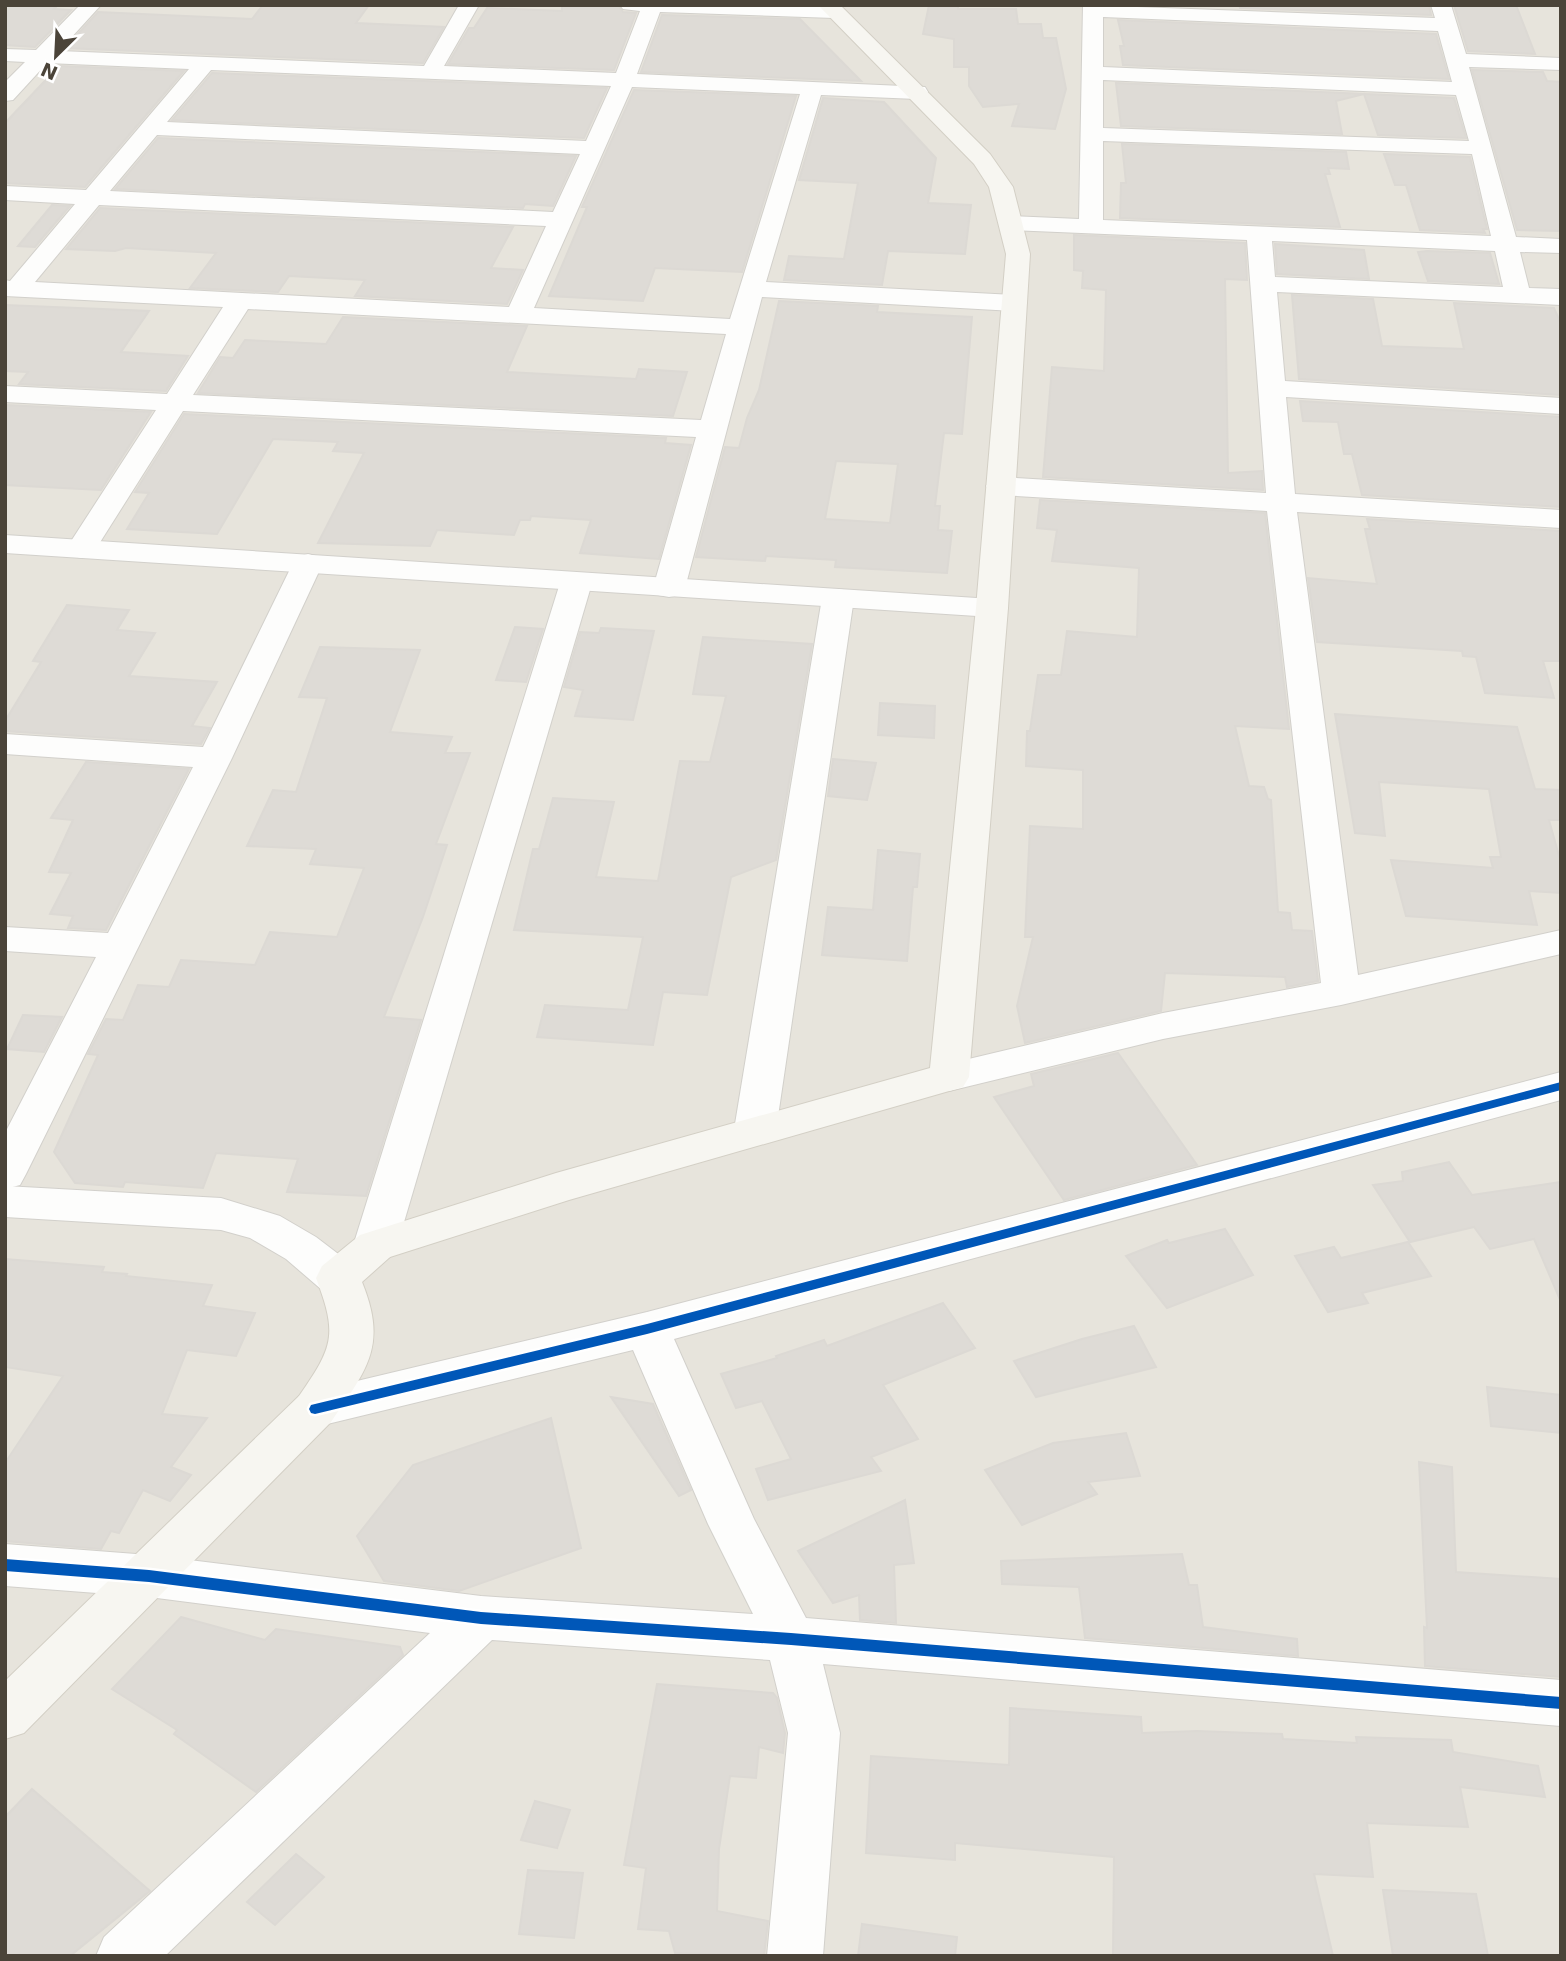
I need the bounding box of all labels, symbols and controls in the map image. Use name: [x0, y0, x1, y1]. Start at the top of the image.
north arrow: [21, 21, 91, 91]
text: N: [37, 58, 61, 85]

